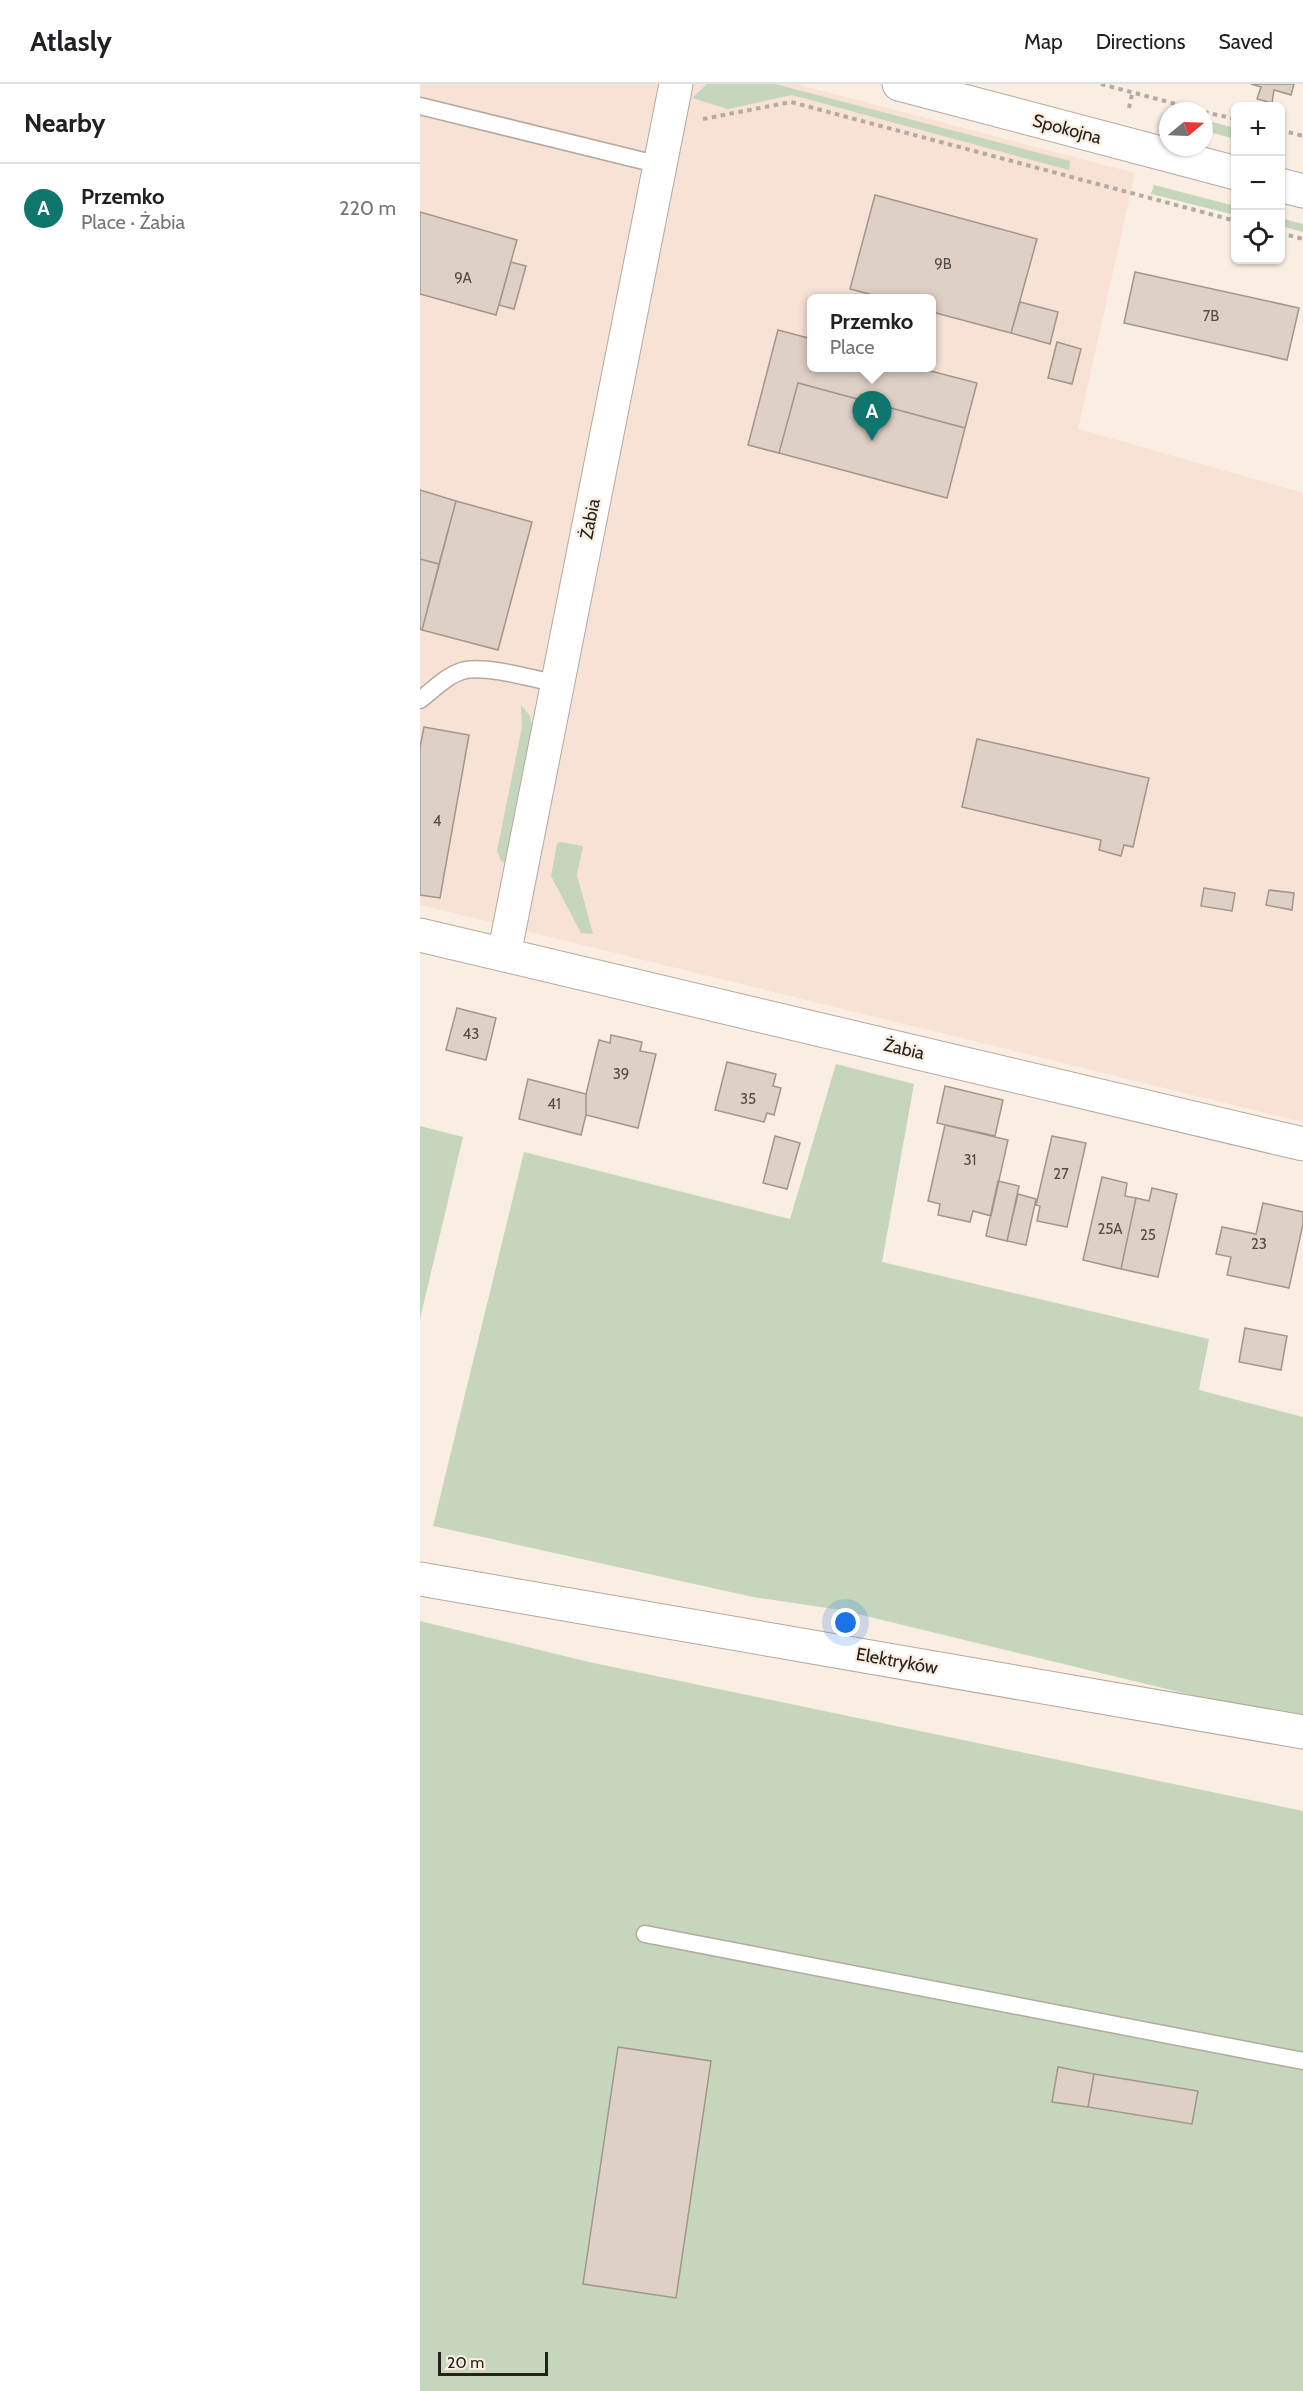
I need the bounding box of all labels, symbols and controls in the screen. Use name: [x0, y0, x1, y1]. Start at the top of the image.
text: Atlasly: [30, 24, 112, 58]
text: Map: [1024, 29, 1063, 54]
text: Directions: [1096, 29, 1185, 54]
text: Saved: [1218, 29, 1273, 54]
north arrow: [1159, 102, 1213, 156]
map controls: [1231, 102, 1285, 264]
button: +: [1231, 102, 1285, 156]
text: Nearby: [24, 107, 105, 139]
street label: Spokojna: [1030, 109, 1104, 149]
button: −: [1231, 156, 1285, 210]
text: Przemko: [81, 183, 165, 210]
text: A: [37, 196, 50, 220]
text: 220 m: [339, 196, 396, 220]
text: Place · Żabia: [81, 210, 185, 234]
button: locate: [1231, 210, 1285, 264]
house number: 9B: [934, 255, 952, 273]
house number: 9A: [454, 269, 472, 287]
popup: [807, 294, 936, 372]
house number: 7B: [1203, 307, 1219, 325]
text: Przemko: [830, 308, 913, 335]
text: Place: [830, 335, 875, 359]
pin: A: [852, 392, 892, 441]
street label: Żabia: [575, 496, 605, 541]
house number: 4: [433, 812, 442, 830]
house number: 43: [463, 1025, 479, 1043]
street label: Żabia: [882, 1034, 927, 1064]
house number: 39: [613, 1065, 629, 1083]
house number: 35: [740, 1090, 756, 1108]
house number: 41: [547, 1095, 561, 1113]
house number: 31: [963, 1151, 977, 1169]
house number: 27: [1053, 1165, 1069, 1183]
house number: 25A: [1097, 1220, 1123, 1238]
house number: 25: [1140, 1226, 1156, 1244]
house number: 23: [1251, 1235, 1267, 1253]
your location: [831, 1608, 860, 1637]
street label: Elektryków: [854, 1643, 940, 1679]
scale bar: [438, 2349, 548, 2376]
text: 20 m: [447, 2353, 484, 2372]

